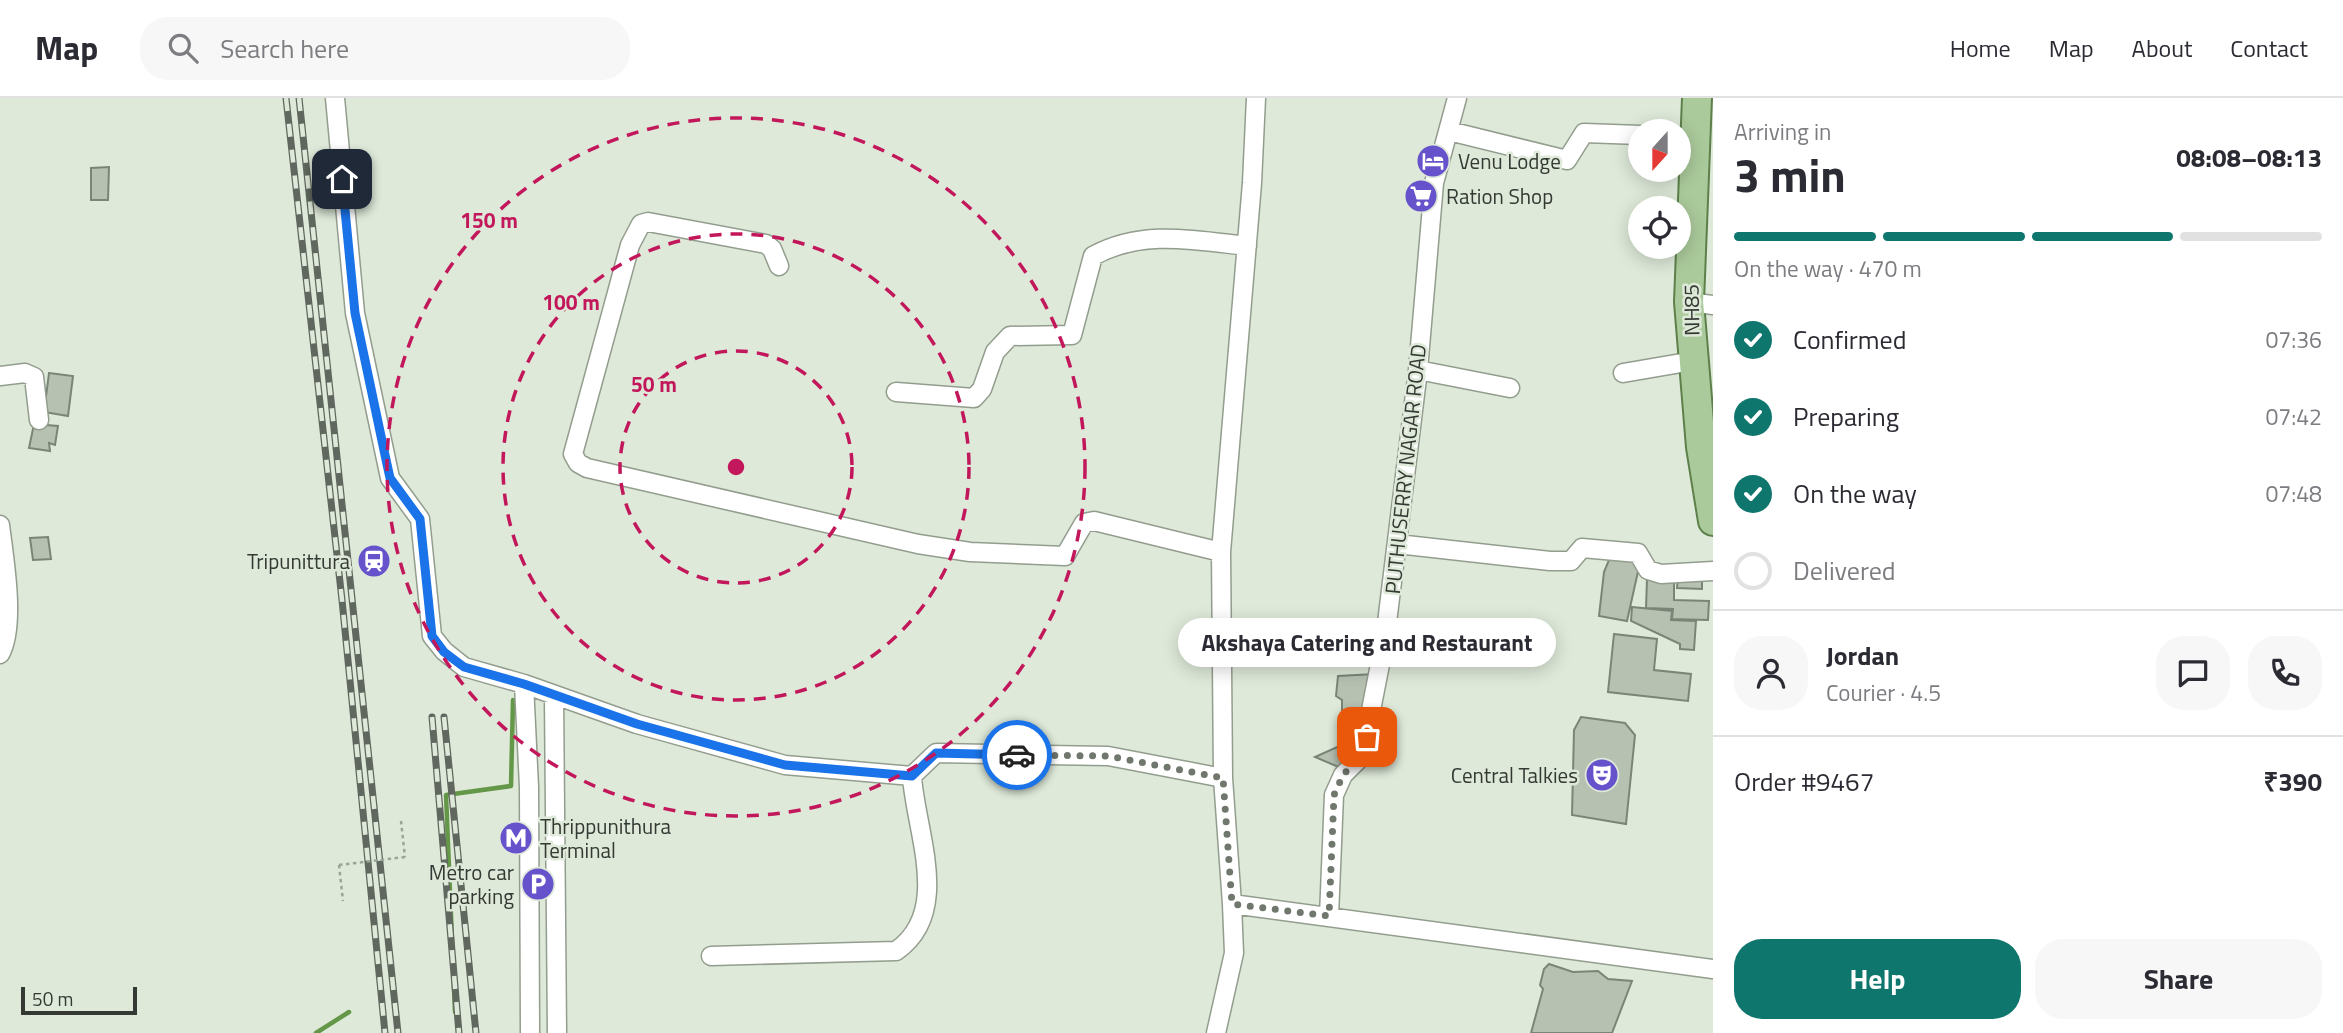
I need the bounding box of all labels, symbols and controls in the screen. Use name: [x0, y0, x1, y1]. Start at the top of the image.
search box: [140, 17, 630, 80]
text: Map: [35, 23, 98, 73]
icon: search: [164, 29, 202, 67]
text: Search here: [220, 29, 349, 68]
text: Home: [1950, 30, 2011, 66]
text: Map: [2049, 30, 2094, 66]
text: About: [2132, 30, 2192, 66]
text: Contact: [2230, 30, 2308, 66]
text: Arriving in: [1734, 114, 1831, 149]
north arrow: [1628, 119, 1690, 182]
map controls: [1628, 119, 1691, 259]
text: 08:08–08:13: [2176, 138, 2322, 177]
text: 3 min: [1734, 140, 1846, 210]
hotel icon: Venu Lodge: [1414, 142, 1452, 180]
place label: Venu Lodge: [1458, 145, 1561, 177]
pin: [312, 149, 372, 209]
icon: home: [323, 160, 361, 198]
supermarket icon: Ration Shop: [1402, 177, 1440, 215]
place label: Ration Shop: [1446, 180, 1553, 212]
button: locate: [1628, 196, 1691, 259]
text: 150 m: [460, 204, 518, 236]
text: On the way · 470 m: [1734, 251, 1922, 286]
street label: NH85: [1675, 284, 1707, 336]
text: 100 m: [542, 286, 600, 318]
text: Confirmed: [1793, 320, 1907, 359]
icon: check: [1734, 321, 1772, 359]
text: 07:36: [2265, 322, 2322, 357]
street label: PUTHUSERRY NAGAR ROAD: [1376, 342, 1434, 596]
text: 50 m: [631, 368, 677, 400]
text: Preparing: [1793, 397, 1899, 436]
icon: check: [1734, 398, 1772, 436]
text: 07:42: [2265, 399, 2322, 434]
centre of rings: [724, 455, 748, 479]
text: On the way: [1793, 474, 1917, 513]
icon: check: [1734, 475, 1772, 513]
text: 07:48: [2265, 476, 2322, 511]
station icon: Tripunittura: [355, 542, 393, 580]
place label: Tripunittura: [247, 545, 350, 577]
text: Delivered: [1793, 551, 1896, 590]
callout: Akshaya Catering and Restaurant: [1178, 618, 1556, 667]
text: Akshaya Catering and Restaurant: [1202, 625, 1532, 660]
button: person: [1734, 636, 1808, 710]
text: Jordan: [1826, 636, 1899, 675]
button: chat: [2156, 636, 2230, 710]
button: phone: [2248, 636, 2322, 710]
text: Courier · 4.5: [1826, 675, 1941, 710]
pin: [1337, 707, 1397, 767]
icon: bag: [1348, 718, 1386, 756]
courier: [982, 720, 1052, 790]
icon: car: [998, 736, 1036, 774]
theatre icon: Central Talkies: [1583, 756, 1621, 794]
place label: Central Talkies: [1451, 759, 1578, 791]
text: Order #9467: [1734, 762, 1874, 801]
text: ₹390: [2263, 762, 2322, 801]
place label: Thrippunithura Terminal: [540, 810, 671, 866]
metro station icon: Thrippunithura Terminal: [497, 819, 535, 857]
place label: Metro car parking: [429, 856, 514, 912]
parking icon: Metro car parking: [519, 865, 557, 903]
button: Help: [1734, 939, 2021, 1019]
button: Share: [2035, 939, 2322, 1019]
scale bar: [21, 984, 136, 1016]
text: 50 m: [32, 984, 73, 1013]

